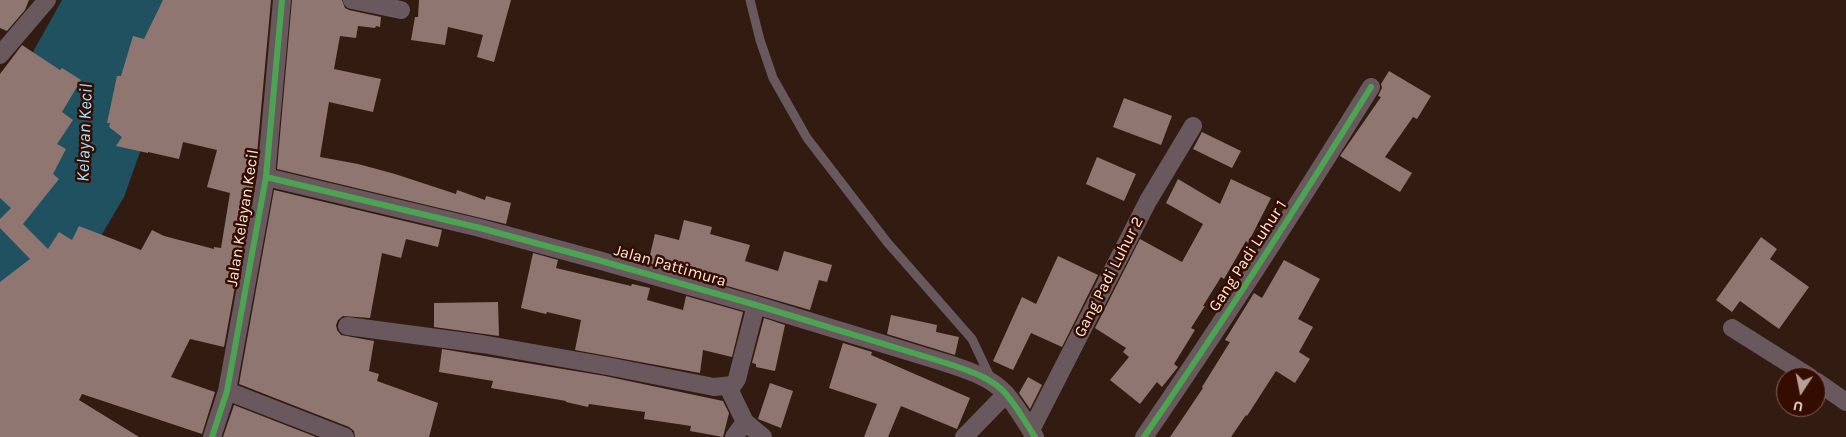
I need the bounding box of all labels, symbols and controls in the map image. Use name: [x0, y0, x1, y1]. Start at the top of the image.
water label: Kelayan Kecil: [72, 84, 98, 182]
street label: Jalan Kelayan Kecil: [223, 148, 263, 288]
street label: Gang Padi Luhur 1: [1205, 197, 1291, 315]
street label: Gang Padi Luhur 2: [1070, 214, 1148, 340]
street label: Jalan Pattimura: [612, 241, 728, 291]
north arrow: [1776, 367, 1826, 417]
text: U: [1792, 397, 1805, 416]

